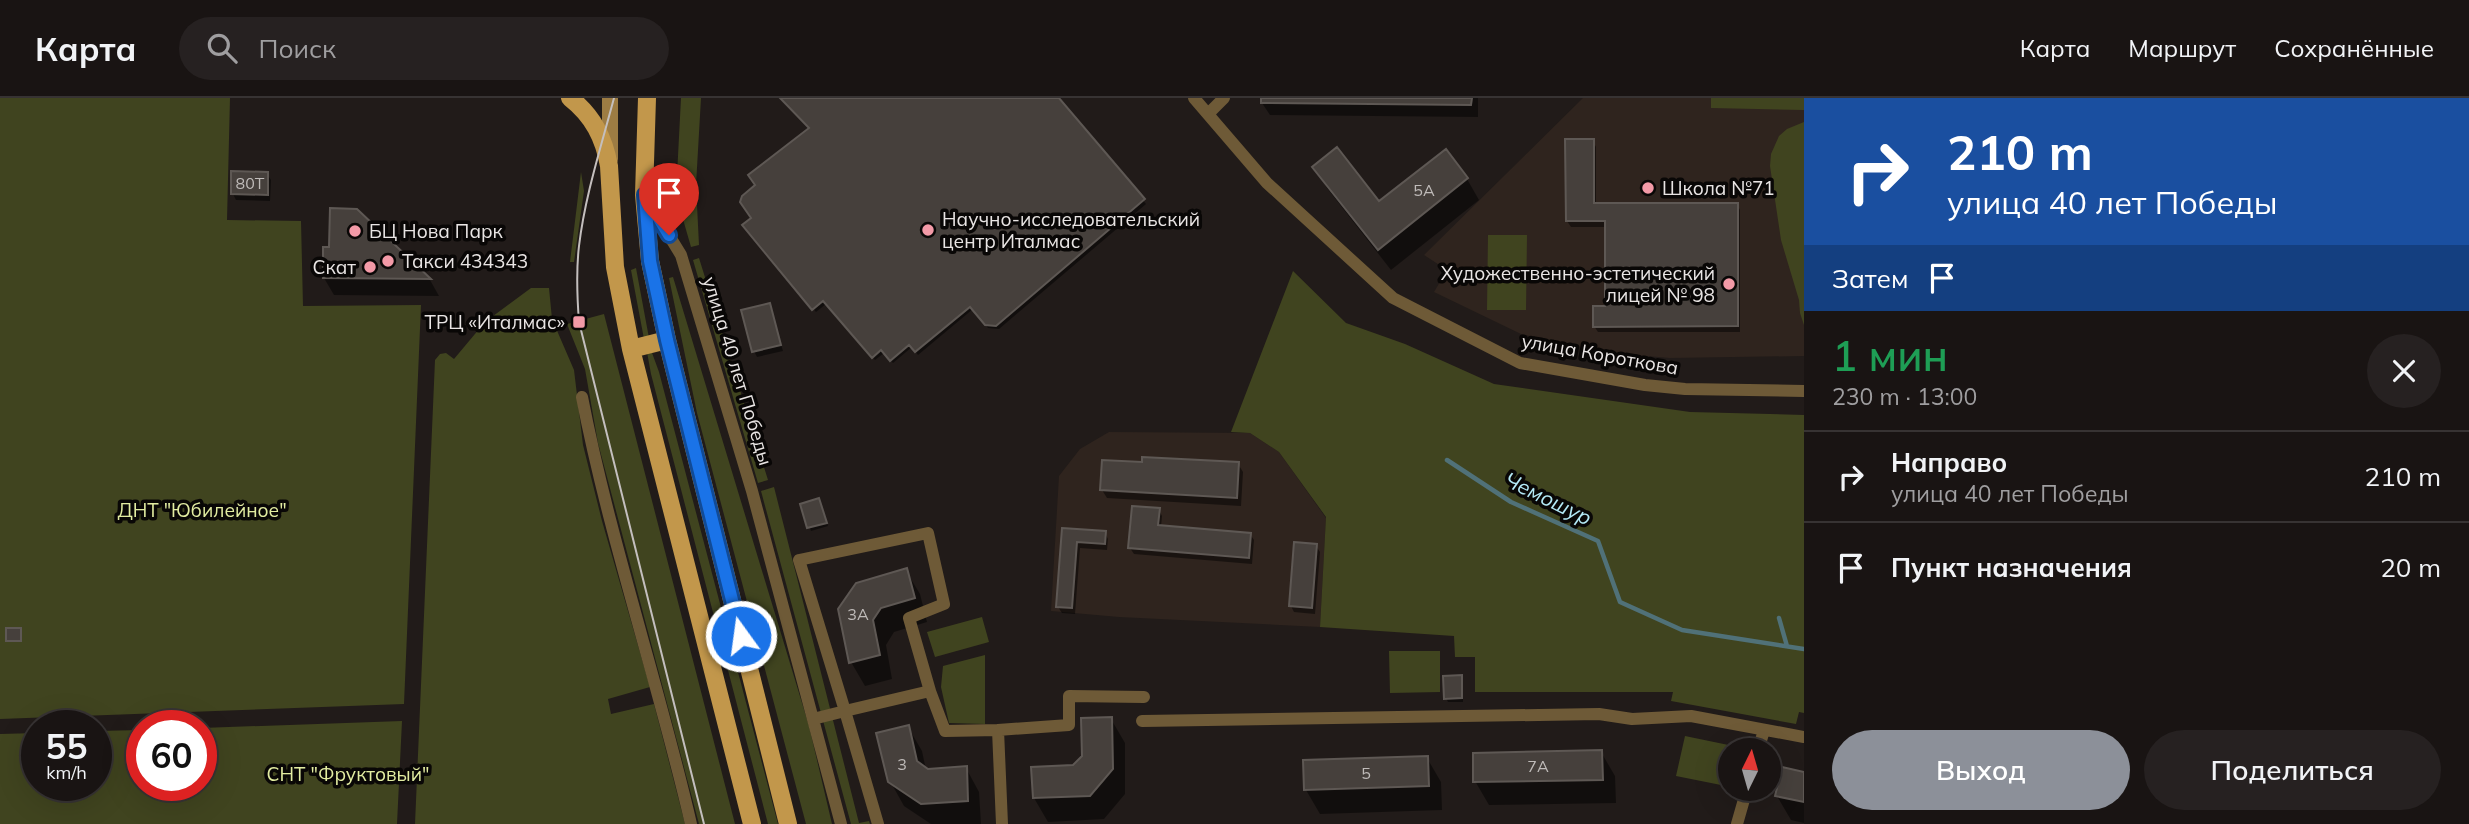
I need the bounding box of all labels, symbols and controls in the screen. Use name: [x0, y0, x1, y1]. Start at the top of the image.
search box: [179, 17, 669, 80]
text: Карта: [35, 28, 137, 69]
icon: search: [203, 29, 241, 67]
text: Поиск: [259, 32, 336, 65]
text: Карта: [2020, 33, 2090, 63]
text: Маршрут: [2128, 33, 2236, 63]
text: Сохранённые: [2274, 33, 2434, 63]
text: 210 m: [1947, 121, 2093, 182]
icon: right: [1832, 126, 1923, 217]
pin: [639, 163, 699, 235]
house number: 80Т: [236, 173, 265, 193]
icon: arrive: [650, 174, 688, 212]
place label: Школа №71: [1662, 176, 1775, 200]
house number: 5А: [1413, 180, 1435, 200]
marker: Школа №71: [1640, 180, 1656, 196]
text: улица 40 лет Победы: [1947, 182, 2277, 222]
place label: Научно-исследовательский центр Италмас: [942, 207, 1200, 253]
place label: БЦ Нова Парк: [369, 219, 504, 243]
marker: Научно-исследовательский центр Италмас: [920, 222, 936, 238]
marker: БЦ Нова Парк: [347, 223, 363, 239]
place label: Такси 434343: [402, 249, 528, 273]
marker: Такси 434343: [380, 253, 396, 269]
place label: Скат: [313, 255, 356, 279]
marker: Скат: [362, 259, 378, 275]
icon: arrive: [1923, 259, 1961, 297]
place label: Художественно-эстетический лицей № 98: [1441, 261, 1715, 307]
text: Затем: [1832, 262, 1909, 295]
street label: улица 40 лет Победы: [698, 274, 778, 468]
marker: Художественно-эстетический лицей № 98: [1721, 276, 1737, 292]
place label: ТРЦ «Италмас»: [424, 310, 565, 334]
marker: ТРЦ «Италмас»: [571, 314, 587, 330]
street label: улица Короткова: [1520, 328, 1680, 380]
text: 1 мин: [1832, 329, 1948, 382]
button: close: [2367, 334, 2441, 408]
text: 230 m · 13:00: [1832, 382, 1977, 411]
text: Направо: [1891, 446, 2007, 479]
icon: right: [1832, 458, 1870, 496]
text: 210 m: [2365, 460, 2441, 493]
water label: Чемошур: [1501, 466, 1596, 530]
text: улица 40 лет Победы: [1891, 479, 2129, 508]
park label: ДНТ "Юбилейное": [117, 498, 287, 522]
icon: arrive: [1832, 549, 1870, 587]
text: Пункт назначения: [1891, 551, 2132, 584]
text: 20 m: [2380, 551, 2441, 584]
position arrow: [704, 599, 778, 673]
house number: 3А: [847, 604, 869, 624]
speed limit sign: 60: [126, 710, 217, 801]
text: 55: [45, 724, 88, 768]
button: Выход: [1832, 730, 2130, 810]
button: Поделиться: [2144, 730, 2441, 810]
north arrow: [1718, 738, 1782, 802]
map controls: [1718, 738, 1781, 801]
house number: 3: [897, 754, 907, 774]
house number: 7А: [1527, 756, 1549, 776]
text: km/h: [46, 761, 87, 784]
park label: СНТ "Фруктовый": [266, 762, 430, 786]
house number: 5: [1361, 763, 1371, 783]

